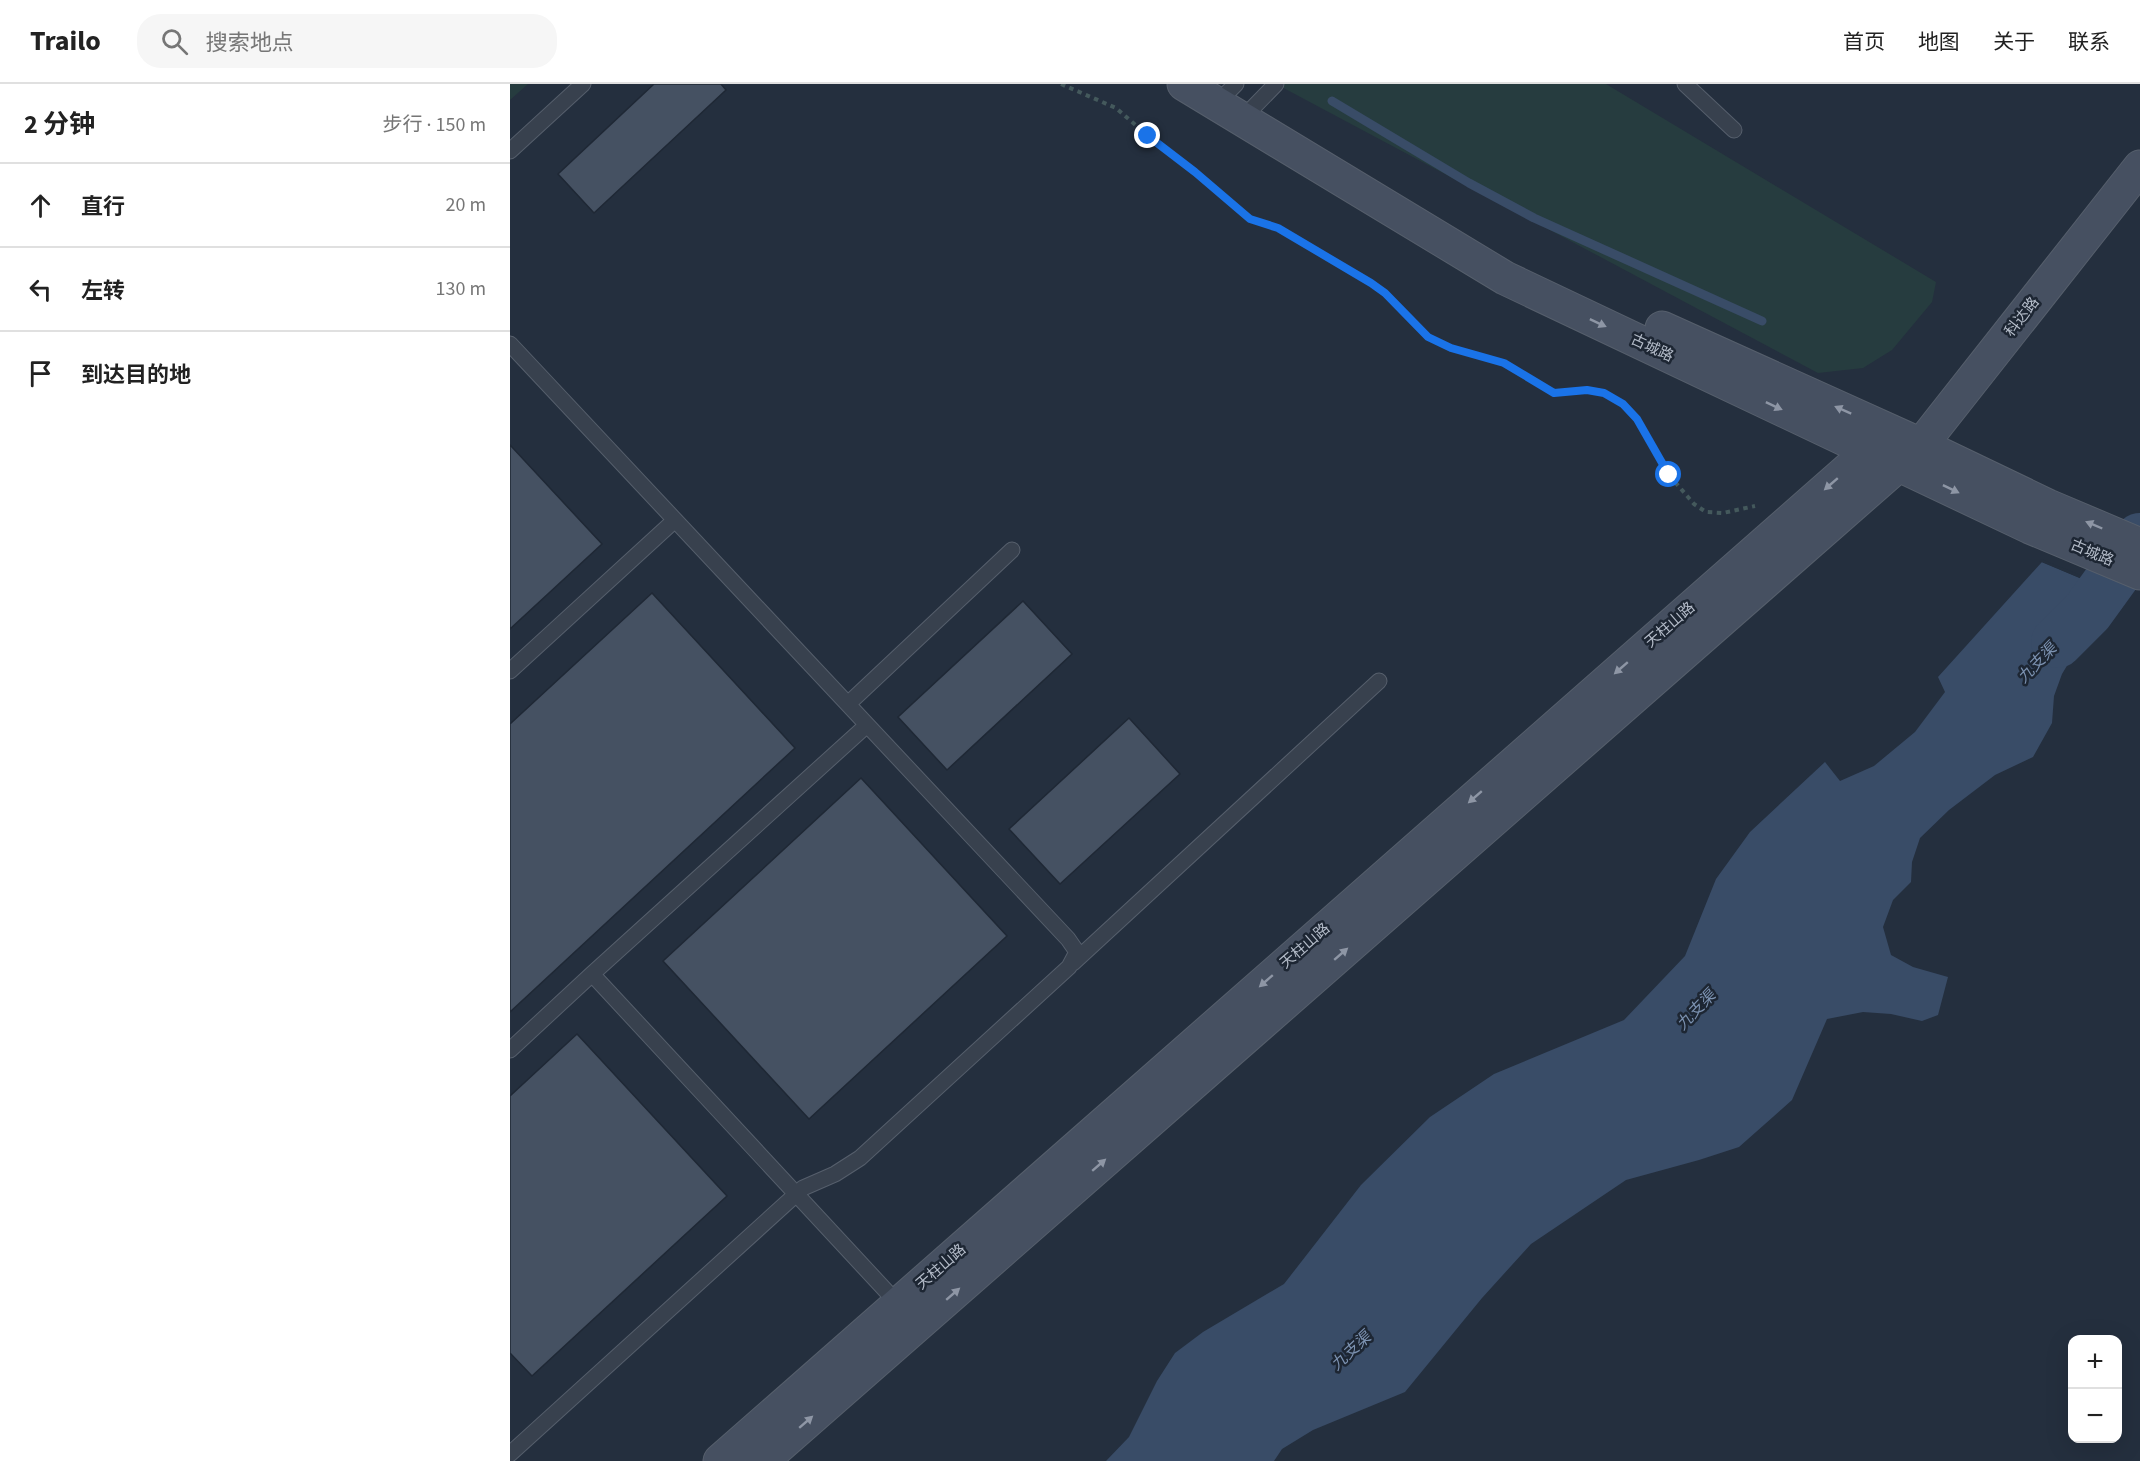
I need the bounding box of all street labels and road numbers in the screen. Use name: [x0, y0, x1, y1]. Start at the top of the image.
street label: 科达路: [2000, 293, 2044, 341]
street label: 古城路: [1627, 329, 1677, 367]
street label: 古城路: [2067, 535, 2117, 571]
street label: 天柱山路: [1640, 597, 1700, 653]
street label: 天柱山路: [1275, 918, 1335, 974]
street label: 天柱山路: [911, 1239, 971, 1295]

